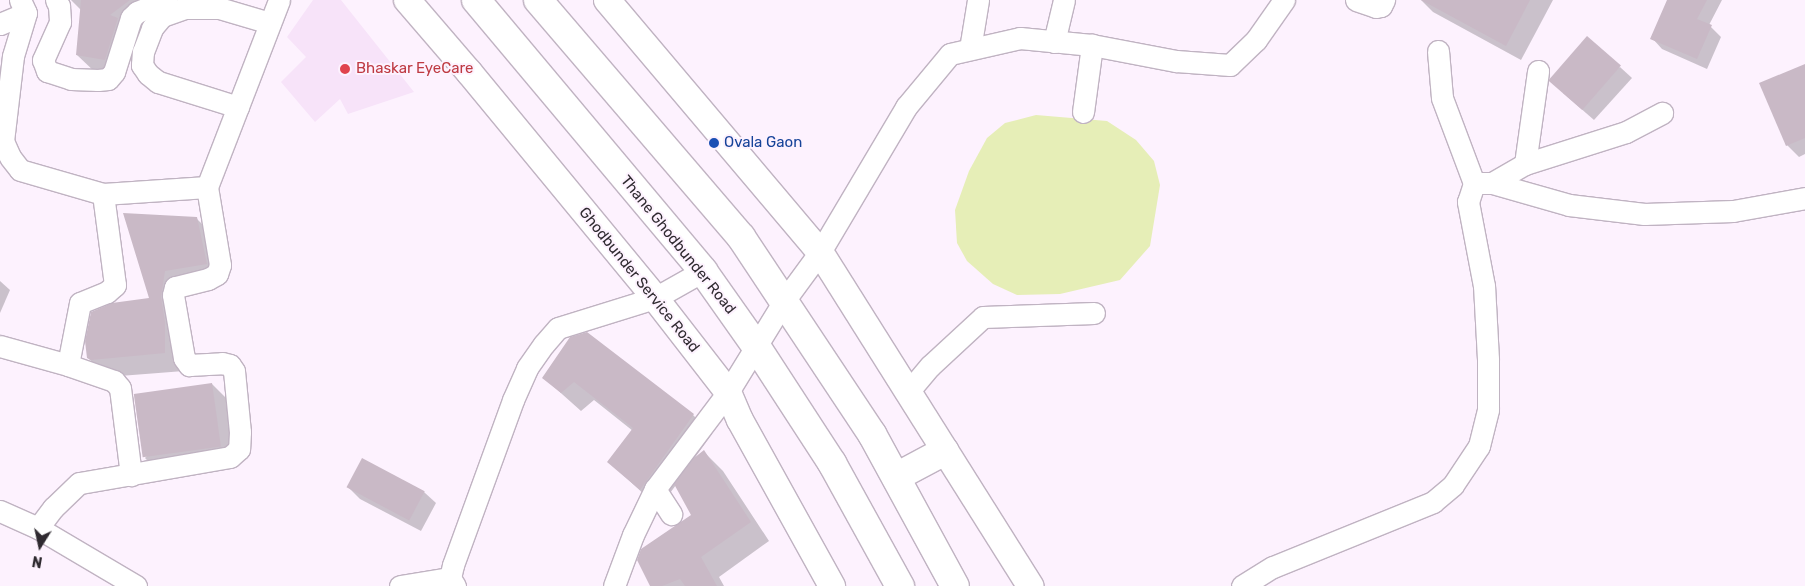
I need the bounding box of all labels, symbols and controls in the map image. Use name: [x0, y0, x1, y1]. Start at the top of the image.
place label: Bhaskar EyeCare: [356, 60, 474, 78]
marker: Bhaskar EyeCare: [338, 62, 352, 76]
place label: Ovala Gaon: [724, 134, 802, 152]
marker: Ovala Gaon: [708, 137, 720, 149]
street label: Thane Ghodbunder Road: [617, 172, 739, 318]
street label: Ghodbunder Service Road: [575, 204, 703, 356]
north arrow: [15, 521, 65, 571]
text: N: [31, 552, 44, 571]

